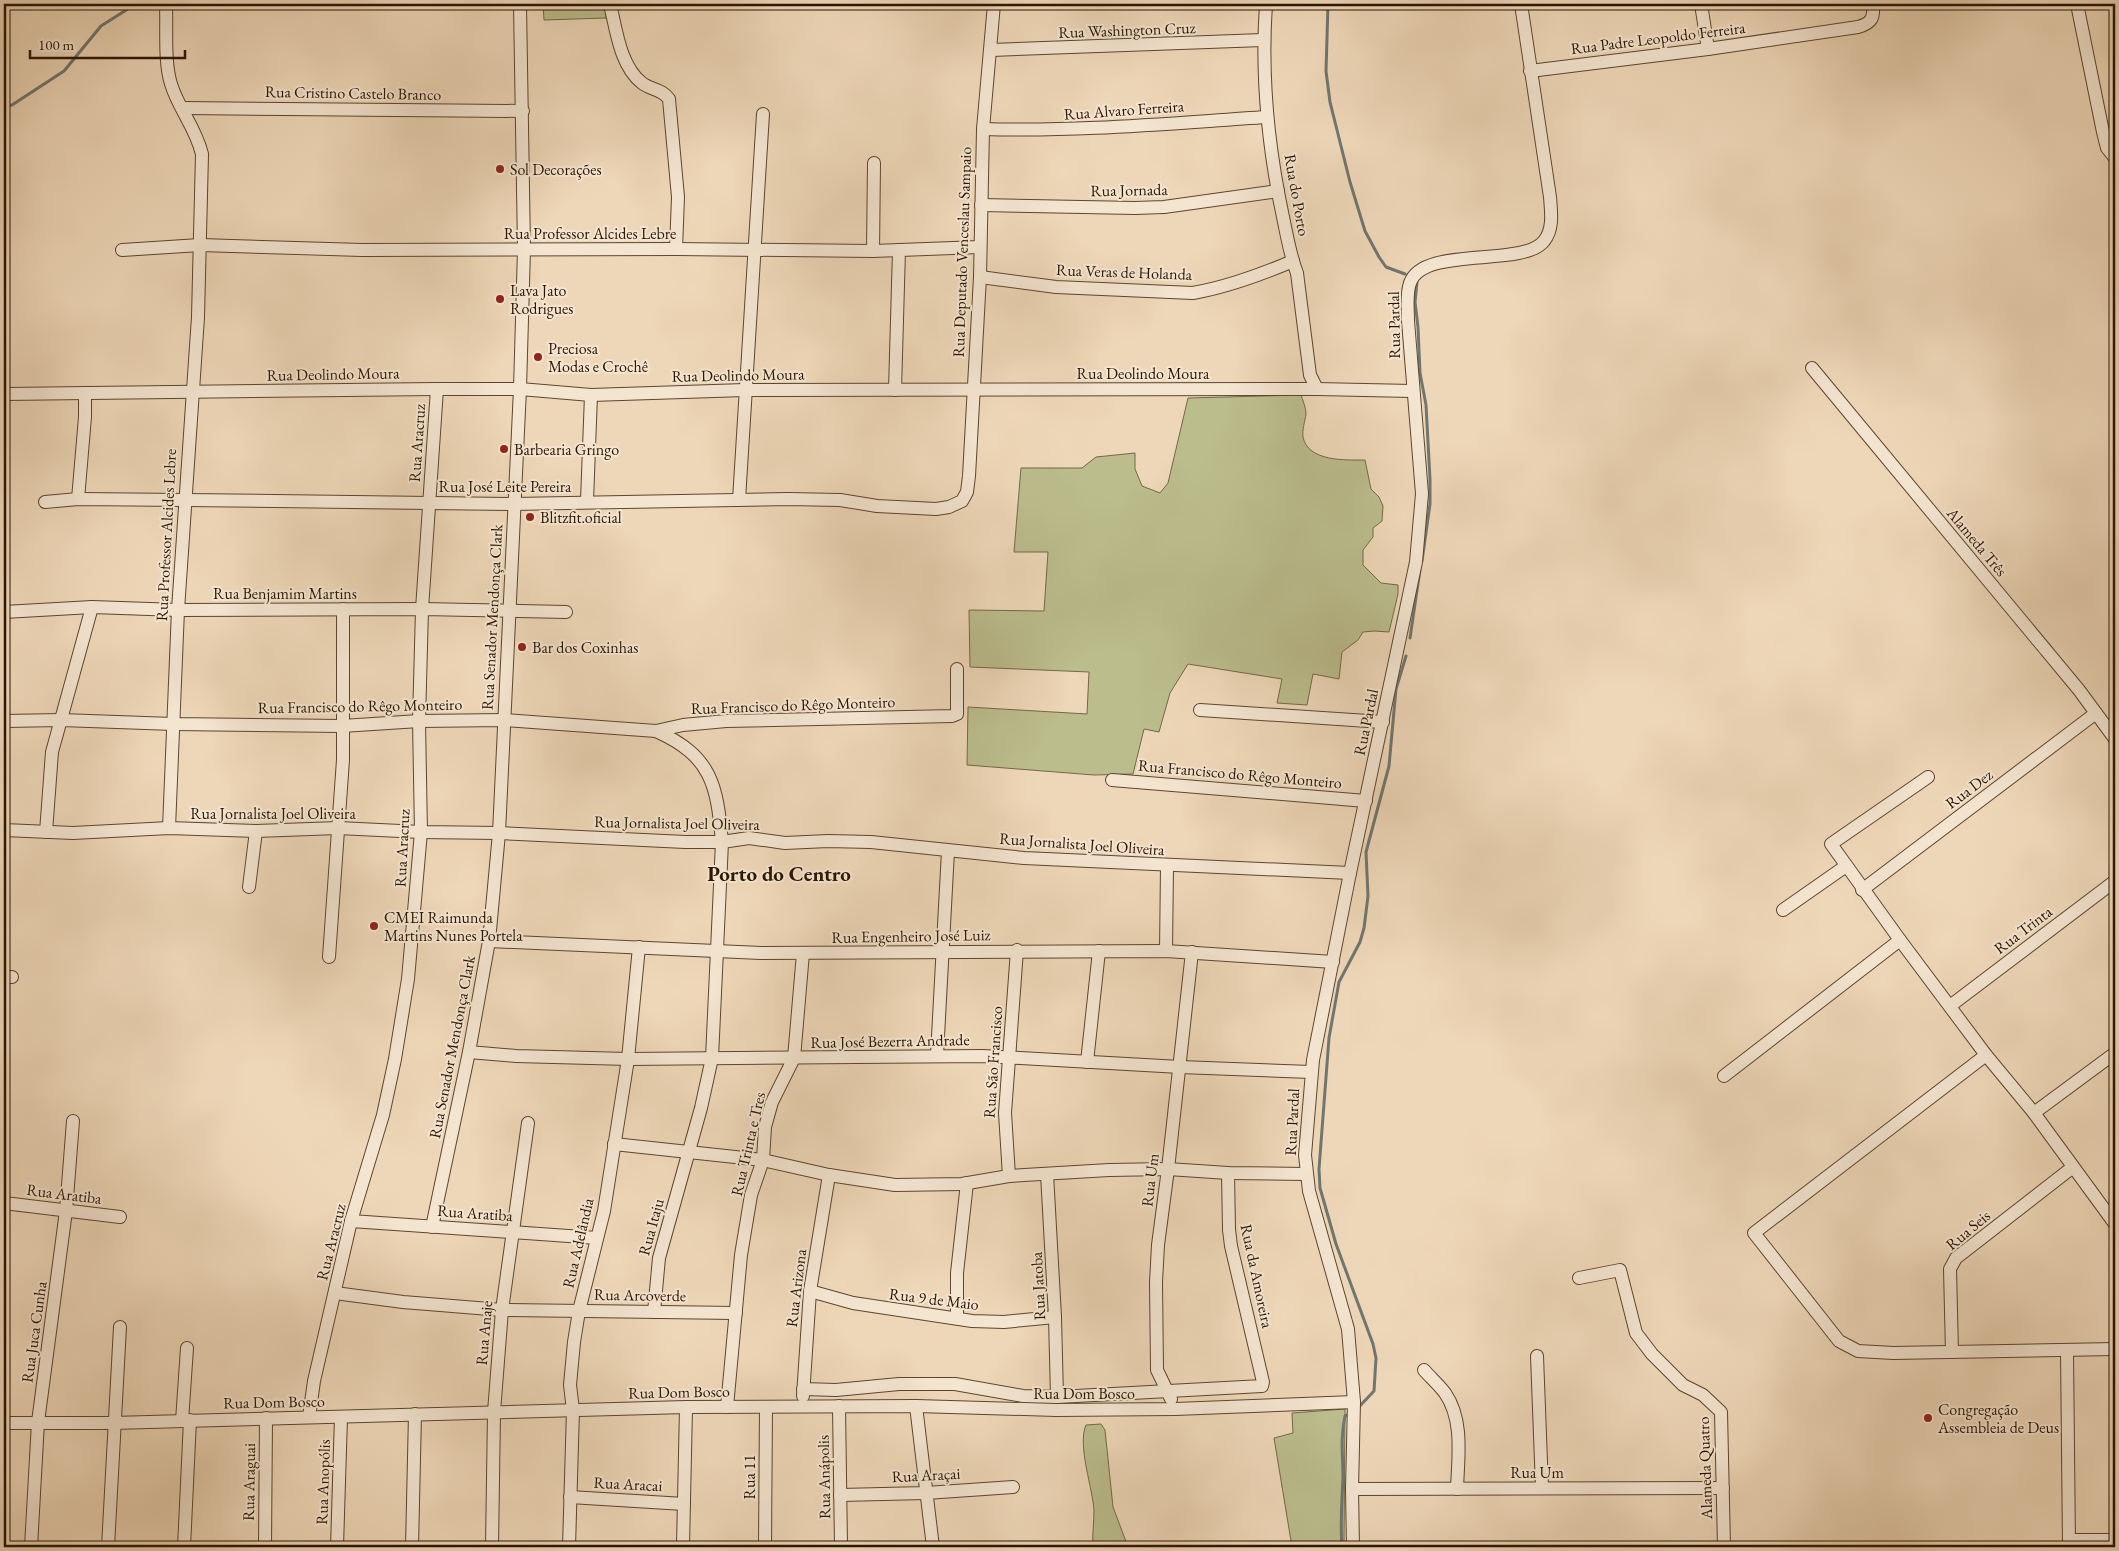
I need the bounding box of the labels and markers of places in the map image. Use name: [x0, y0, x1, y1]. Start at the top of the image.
place label: Sol Decorações: [510, 159, 602, 180]
marker: Sol Decorações: [494, 163, 506, 175]
place label: Lava Jato Rodrigues: [510, 280, 574, 319]
marker: Lava Jato Rodrigues: [494, 293, 506, 305]
place label: Preciosa Modas e Crochê: [548, 338, 648, 377]
marker: Preciosa Modas e Crochê: [532, 351, 544, 363]
place label: Barbearia Gringo: [514, 439, 619, 460]
marker: Barbearia Gringo: [498, 443, 510, 455]
place label: Blitzfit.oficial: [540, 507, 622, 528]
marker: Blitzfit.oficial: [524, 511, 536, 523]
place label: Bar dos Coxinhas: [532, 637, 638, 658]
marker: Bar dos Coxinhas: [516, 641, 528, 653]
place label: CMEI Raimunda Martins Nunes Portela: [384, 907, 523, 946]
marker: CMEI Raimunda Martins Nunes Portela: [368, 920, 380, 932]
place label: Congregação Assembleia de Deus: [1937, 1399, 2059, 1438]
marker: Congregação Assembleia de Deus: [1922, 1412, 1934, 1424]

